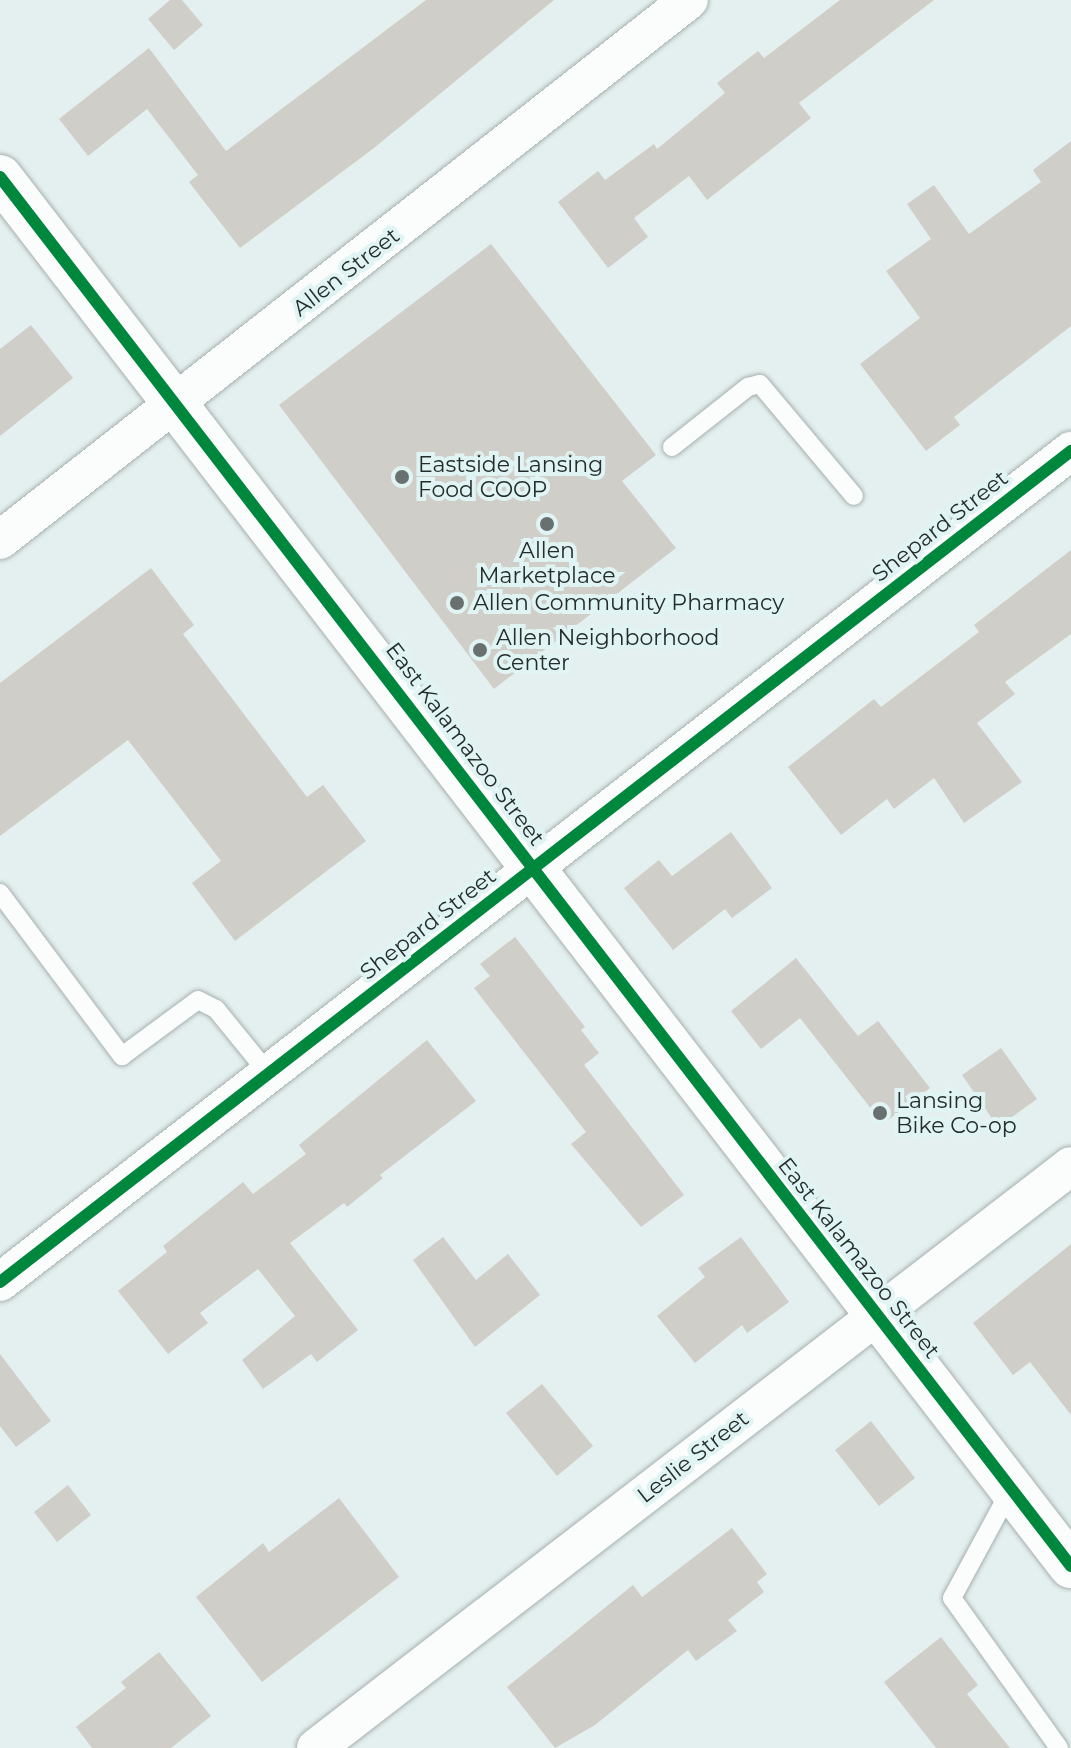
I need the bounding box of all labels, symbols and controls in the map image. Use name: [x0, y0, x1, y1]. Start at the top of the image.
street label: Allen Street: [287, 222, 405, 322]
place label: Eastside Lansing Food COOP: [418, 451, 603, 502]
street label: Shepard Street: [867, 465, 1013, 587]
marker: Eastside Lansing Food COOP: [393, 468, 411, 486]
marker: Allen Marketplace: [538, 515, 556, 533]
place label: Allen Marketplace: [479, 537, 615, 588]
place label: Allen Community Pharmacy: [473, 590, 784, 616]
marker: Allen Community Pharmacy: [448, 594, 466, 612]
place label: Allen Neighborhood Center: [496, 624, 719, 676]
street label: East Kalamazoo Street: [380, 637, 550, 851]
marker: Allen Neighborhood Center: [471, 641, 489, 659]
street label: Shepard Street: [355, 863, 501, 985]
place label: Lansing Bike Co-op: [896, 1087, 1017, 1138]
marker: Lansing Bike Co-op: [871, 1104, 889, 1122]
street label: East Kalamazoo Street: [772, 1152, 946, 1364]
street label: Leslie Street: [632, 1405, 754, 1509]

